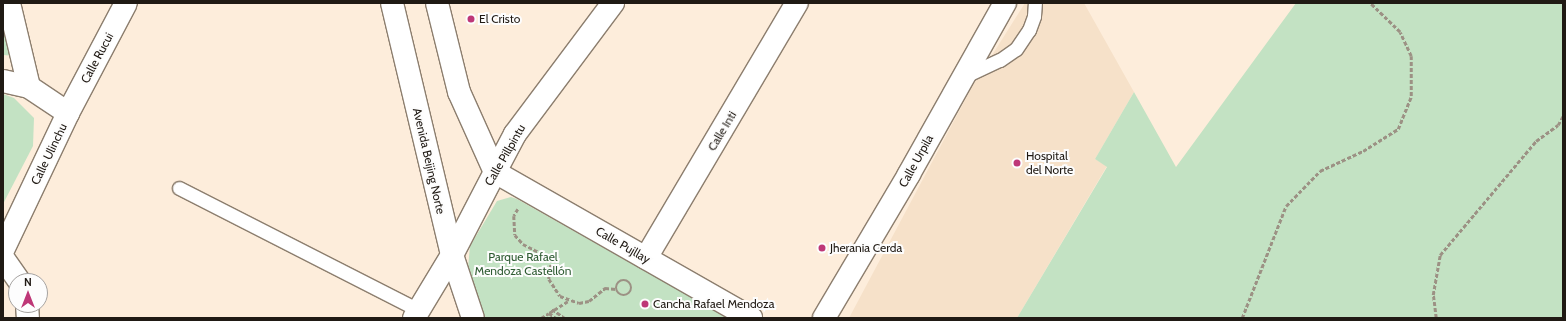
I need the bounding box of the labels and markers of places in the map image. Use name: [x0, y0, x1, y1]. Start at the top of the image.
place label: El Cristo: [479, 12, 520, 26]
marker: El Cristo: [466, 14, 476, 24]
place label: Hospital del Norte: [1026, 149, 1073, 177]
marker: Hospital del Norte: [1011, 157, 1023, 169]
place label: Jherania Cerda: [830, 241, 902, 255]
marker: Jherania Cerda: [817, 243, 827, 253]
place label: Cancha Rafael Mendoza: [653, 297, 774, 311]
marker: Cancha Rafael Mendoza: [640, 299, 650, 309]

